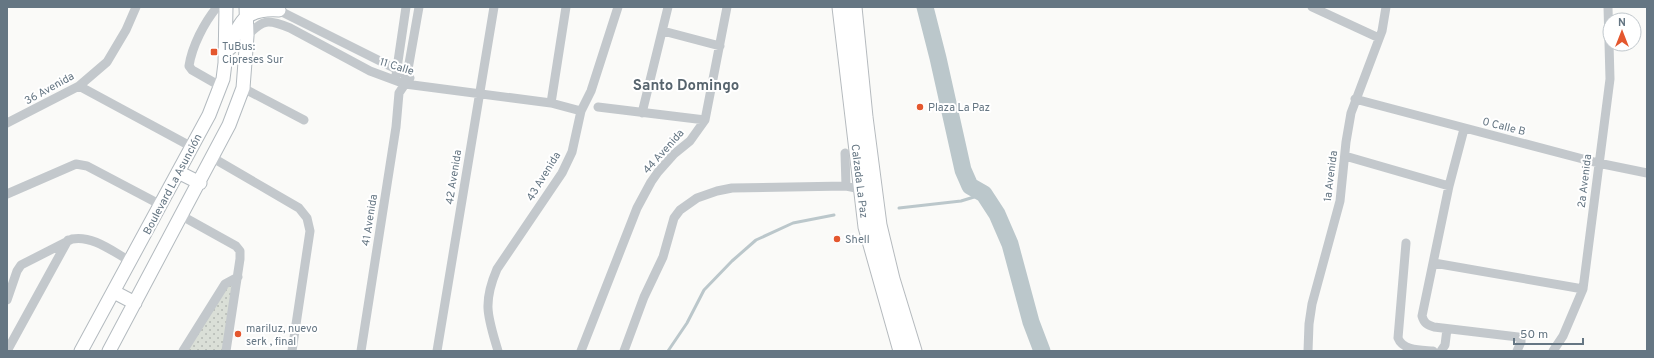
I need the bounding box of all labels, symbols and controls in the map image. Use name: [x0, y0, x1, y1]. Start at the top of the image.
north arrow: [1602, 12, 1642, 52]
text: N: [1618, 16, 1626, 30]
place label: TuBus: Cipreses Sur: [222, 40, 284, 67]
marker: TuBus: Cipreses Sur: [209, 47, 219, 57]
street label: 11 Calle: [378, 55, 416, 79]
street label: 36 Avenida: [22, 69, 77, 108]
district label: Santo Domingo: [633, 77, 739, 96]
place label: Plaza La Paz: [928, 101, 990, 115]
marker: Plaza La Paz: [915, 102, 925, 112]
street label: 0 Calle B: [1481, 115, 1527, 139]
street label: 44 Avenida: [640, 126, 688, 177]
street label: Boulevard La Asunción: [140, 132, 205, 237]
street label: Calzada La Paz: [848, 143, 870, 219]
street label: 42 Avenida: [443, 149, 465, 206]
street label: 43 Avenida: [524, 149, 564, 204]
street label: 1a Avenida: [1321, 150, 1341, 202]
street label: 2a Avenida: [1575, 153, 1595, 209]
street label: 41 Avenida: [359, 193, 381, 247]
place label: Shell: [845, 233, 870, 247]
marker: Shell: [832, 234, 842, 244]
scale bar: [1514, 320, 1583, 346]
place label: mariluz, nuevo serk , final: [246, 322, 318, 349]
text: 50 m: [1520, 327, 1548, 343]
marker: mariluz, nuevo serk , final: [233, 329, 243, 339]

